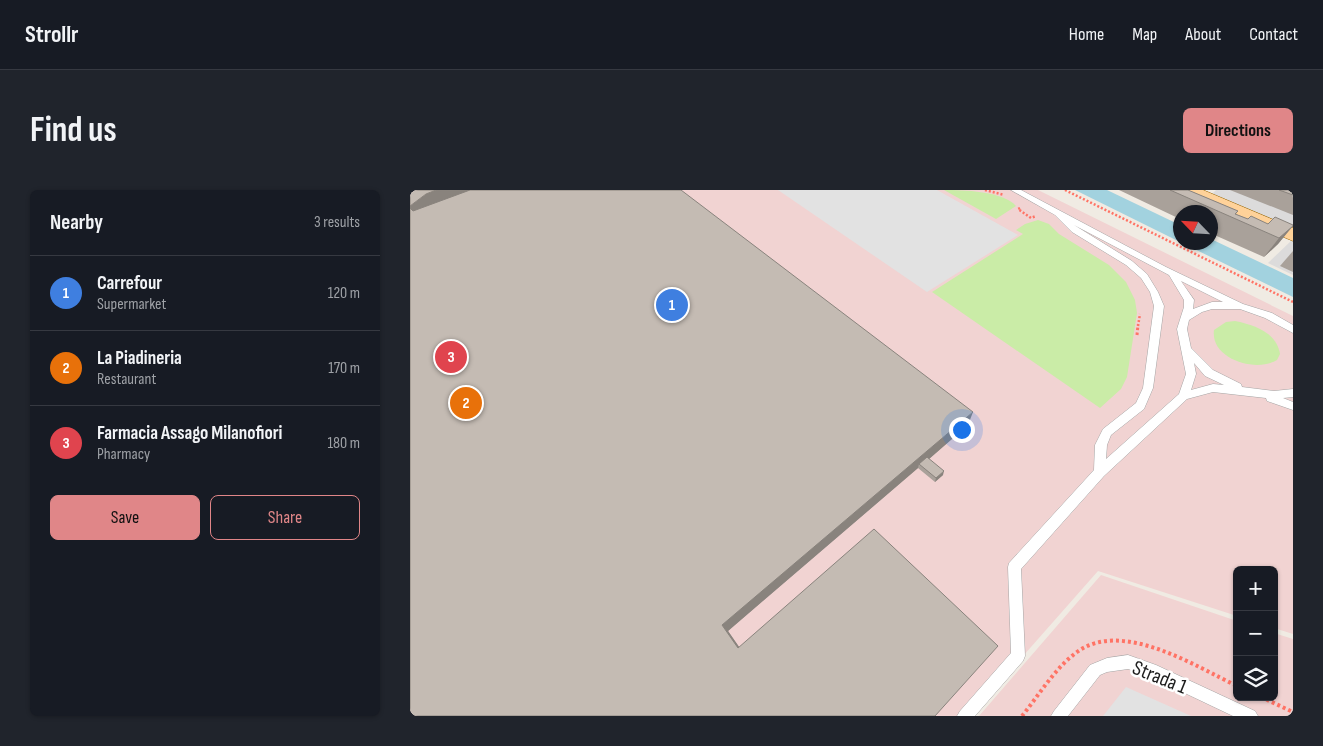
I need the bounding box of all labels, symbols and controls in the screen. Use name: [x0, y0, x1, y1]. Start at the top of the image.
text: Strollr: [25, 20, 79, 49]
text: Home: [1069, 24, 1104, 45]
text: Map: [1132, 24, 1157, 45]
text: About: [1185, 24, 1221, 45]
text: Contact: [1249, 24, 1298, 45]
button: Directions: [1183, 108, 1293, 153]
text: Find us: [30, 109, 117, 152]
north arrow: [1173, 205, 1218, 250]
text: Nearby: [50, 210, 103, 235]
text: 3 results: [314, 213, 360, 232]
text: Carrefour: [97, 272, 162, 295]
text: 1: [63, 284, 69, 303]
text: 120 m: [328, 284, 360, 303]
pin: 1: [656, 286, 688, 324]
text: Supermarket: [97, 295, 166, 314]
pin: 3: [435, 338, 467, 376]
text: La Piadineria: [97, 347, 182, 370]
text: 2: [62, 359, 70, 378]
text: 170 m: [328, 359, 360, 378]
text: Restaurant: [97, 370, 156, 389]
pin: 2: [450, 384, 482, 422]
your location: [949, 417, 975, 443]
text: Farmacia Assago Milanofiori: [97, 422, 282, 445]
text: 3: [62, 434, 70, 453]
text: 180 m: [327, 434, 360, 453]
text: Pharmacy: [97, 445, 150, 464]
button: Save: [50, 495, 200, 540]
button: Share: [210, 495, 360, 540]
map controls: [1233, 566, 1278, 701]
button: +: [1233, 566, 1278, 611]
button: −: [1233, 611, 1278, 656]
street label: Strada 1: [1129, 655, 1191, 700]
button: layers: [1233, 656, 1278, 701]

